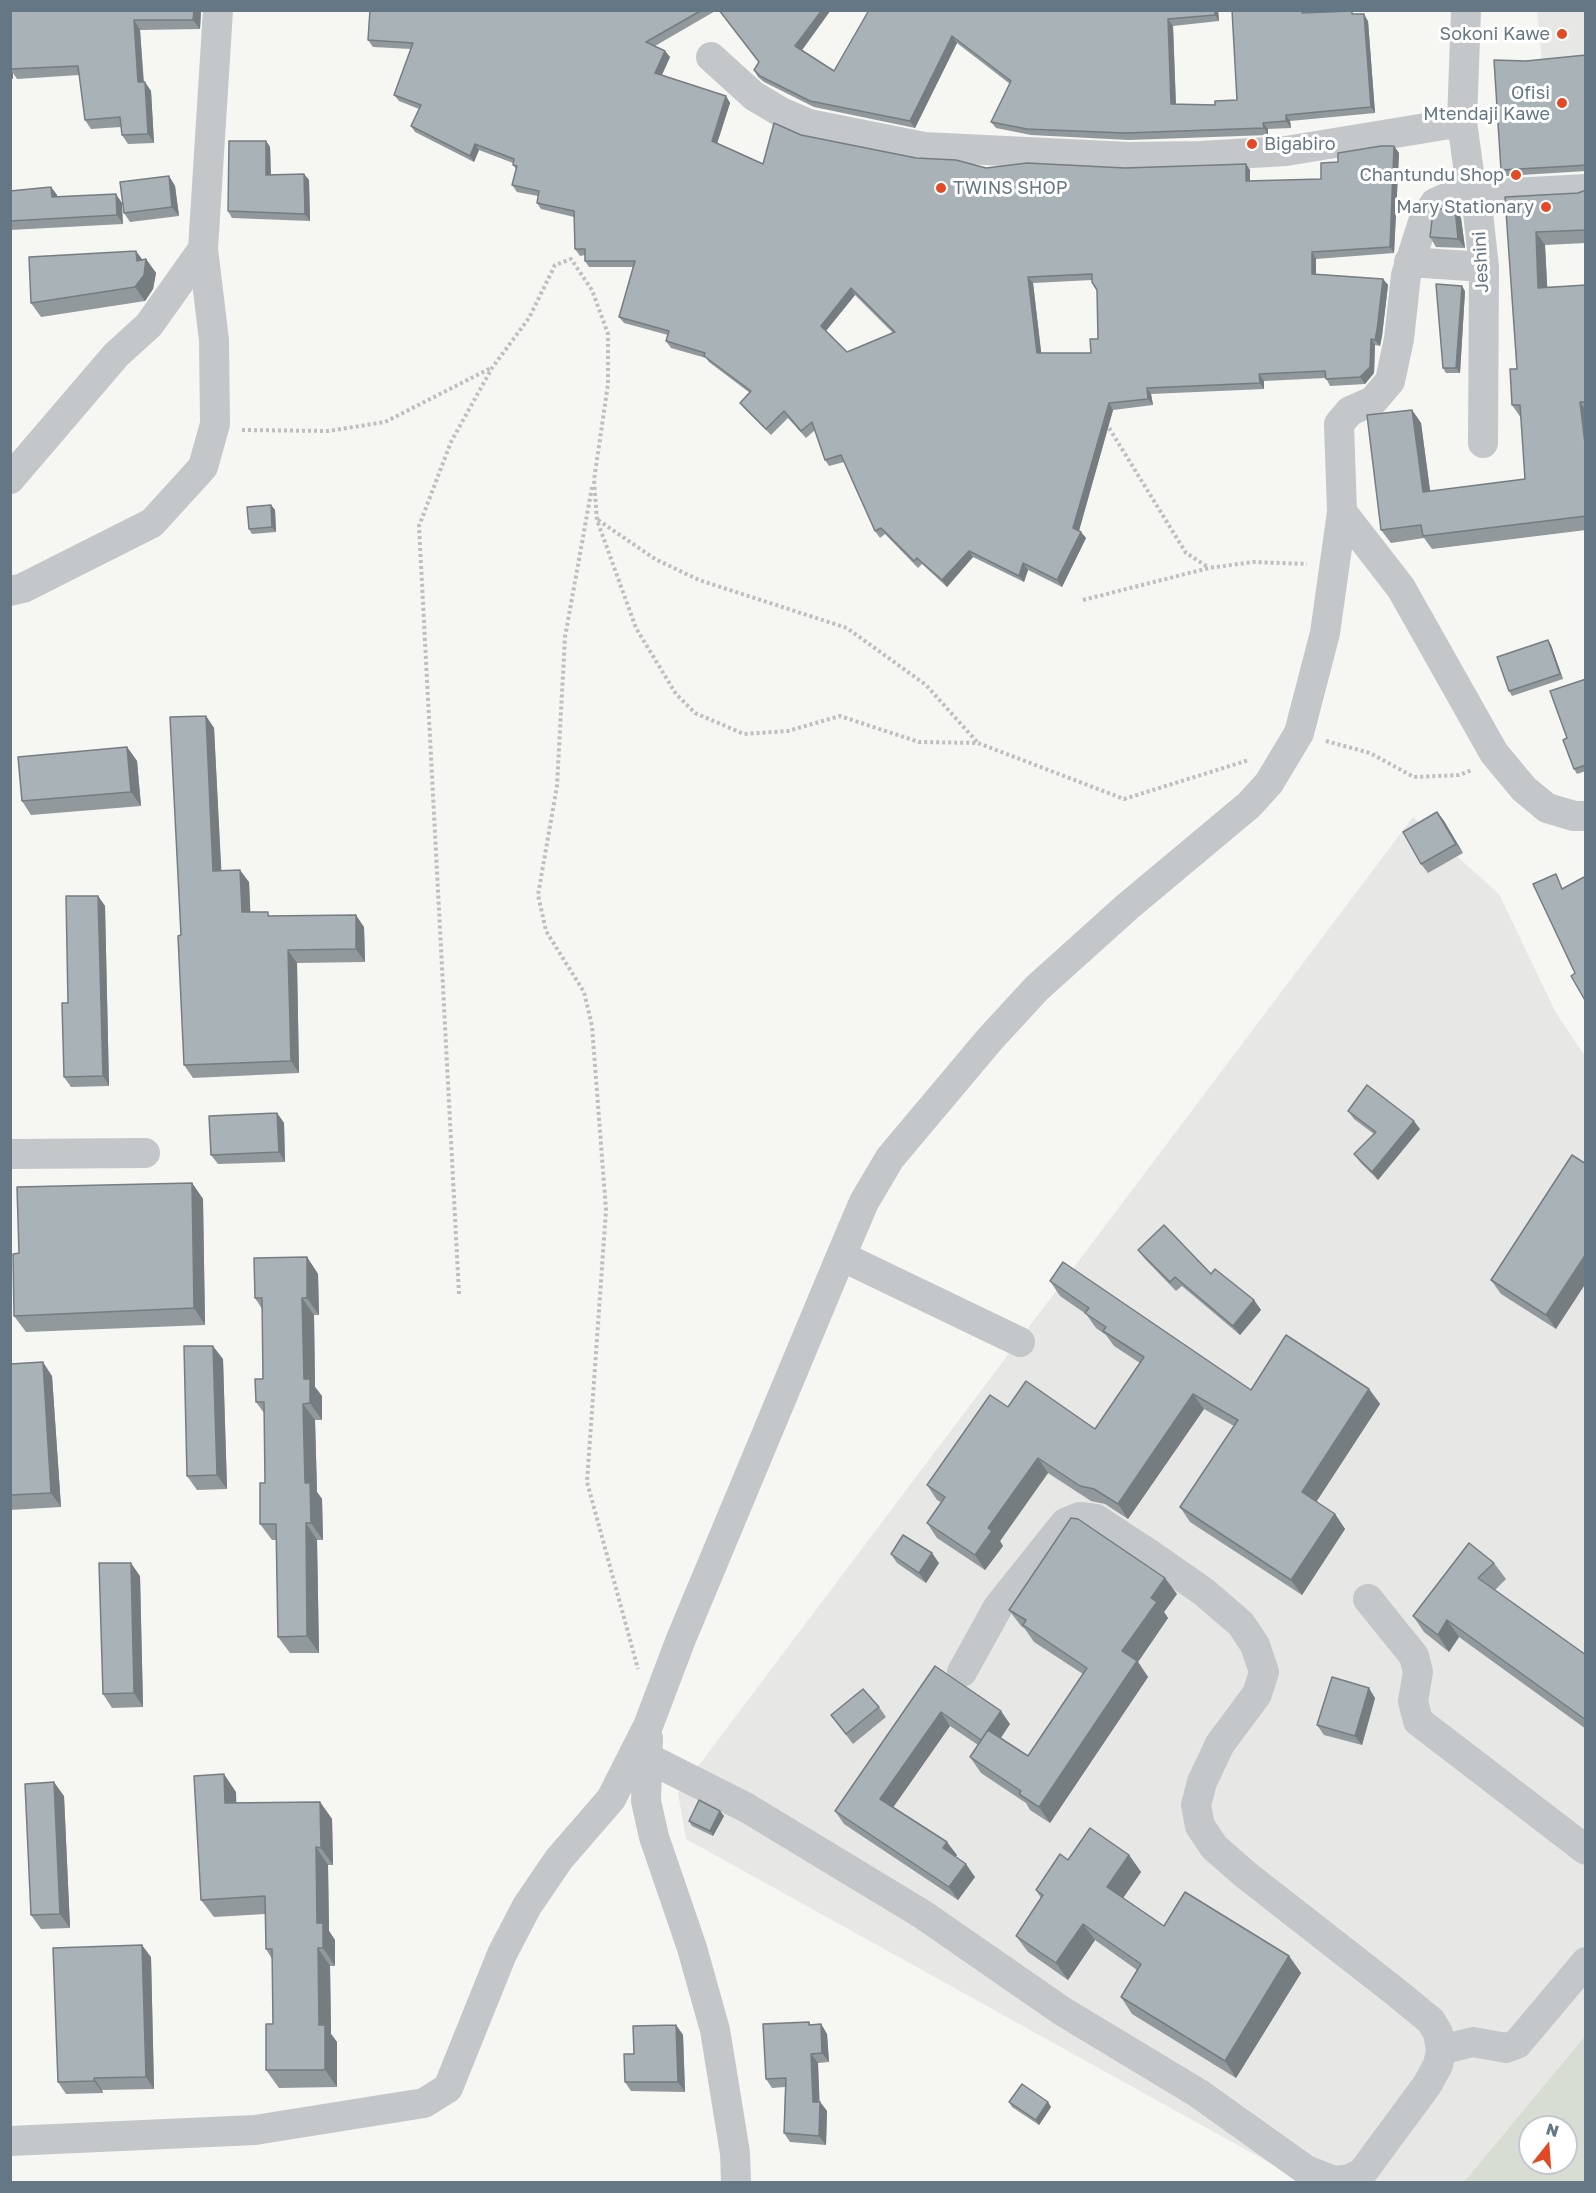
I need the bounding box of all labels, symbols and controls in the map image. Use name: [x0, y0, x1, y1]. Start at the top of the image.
place label: Sokoni Kawe: [1440, 23, 1550, 45]
marker: Sokoni Kawe: [1555, 27, 1569, 41]
place label: Ofisi Mtendaji Kawe: [1423, 82, 1550, 124]
marker: Ofisi Mtendaji Kawe: [1555, 96, 1569, 110]
place label: Bigabiro: [1264, 133, 1336, 155]
marker: Bigabiro: [1245, 137, 1259, 151]
place label: Chantundu Shop: [1360, 164, 1504, 186]
marker: Chantundu Shop: [1509, 168, 1523, 182]
place label: TWINS SHOP: [953, 177, 1068, 199]
marker: TWINS SHOP: [934, 181, 948, 195]
place label: Mary Stationary: [1396, 196, 1534, 218]
marker: Mary Stationary: [1539, 200, 1553, 214]
street label: Jeshini: [1469, 231, 1493, 293]
north arrow: [1518, 2115, 1578, 2175]
text: N: [1544, 2118, 1561, 2141]

